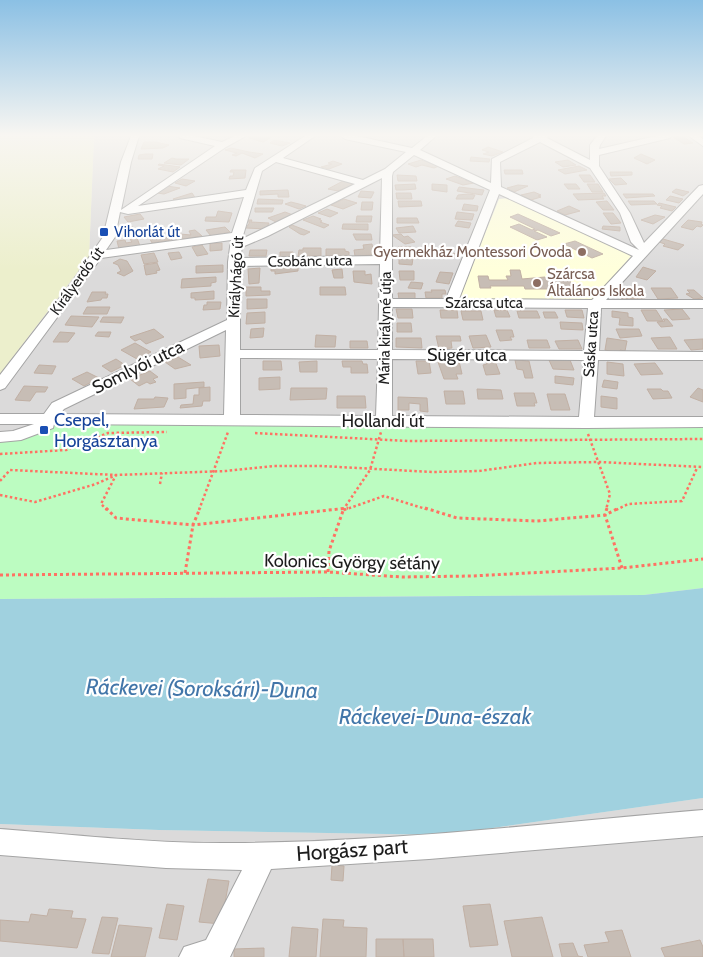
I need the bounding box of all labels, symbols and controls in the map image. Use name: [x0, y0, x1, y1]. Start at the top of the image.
place label: Vihorlát út: [114, 223, 180, 241]
marker: Vihorlát út: [98, 226, 110, 238]
street label: Királyhágó út: [225, 235, 247, 319]
place label: Gyermekház Montessori Óvoda: [373, 242, 573, 261]
street label: Királyerdő út: [46, 243, 108, 319]
marker: Gyermekház Montessori Óvoda: [576, 246, 588, 258]
street label: Csobánc utca: [268, 251, 353, 271]
place label: Szárcsa Általános Iskola: [547, 265, 645, 300]
street label: Mária királyné útja: [375, 270, 395, 385]
marker: Szárcsa Általános Iskola: [531, 277, 543, 289]
street label: Szárcsa utca: [445, 294, 524, 312]
street label: Sáska utca: [580, 310, 602, 378]
street label: Somlyói utca: [89, 335, 188, 399]
street label: Sügér utca: [427, 344, 507, 366]
place label: Csepel, Horgásztanya: [54, 409, 158, 452]
street label: Hollandi út: [342, 410, 424, 432]
marker: Csepel, Horgásztanya: [38, 424, 50, 436]
street label: Kolonics György sétány: [264, 549, 440, 575]
water label: Ráckevei (Soroksári)-Duna: [86, 673, 318, 704]
water label: Ráckevei-Duna-észak: [339, 703, 532, 730]
street label: Horgász part: [295, 833, 409, 866]

